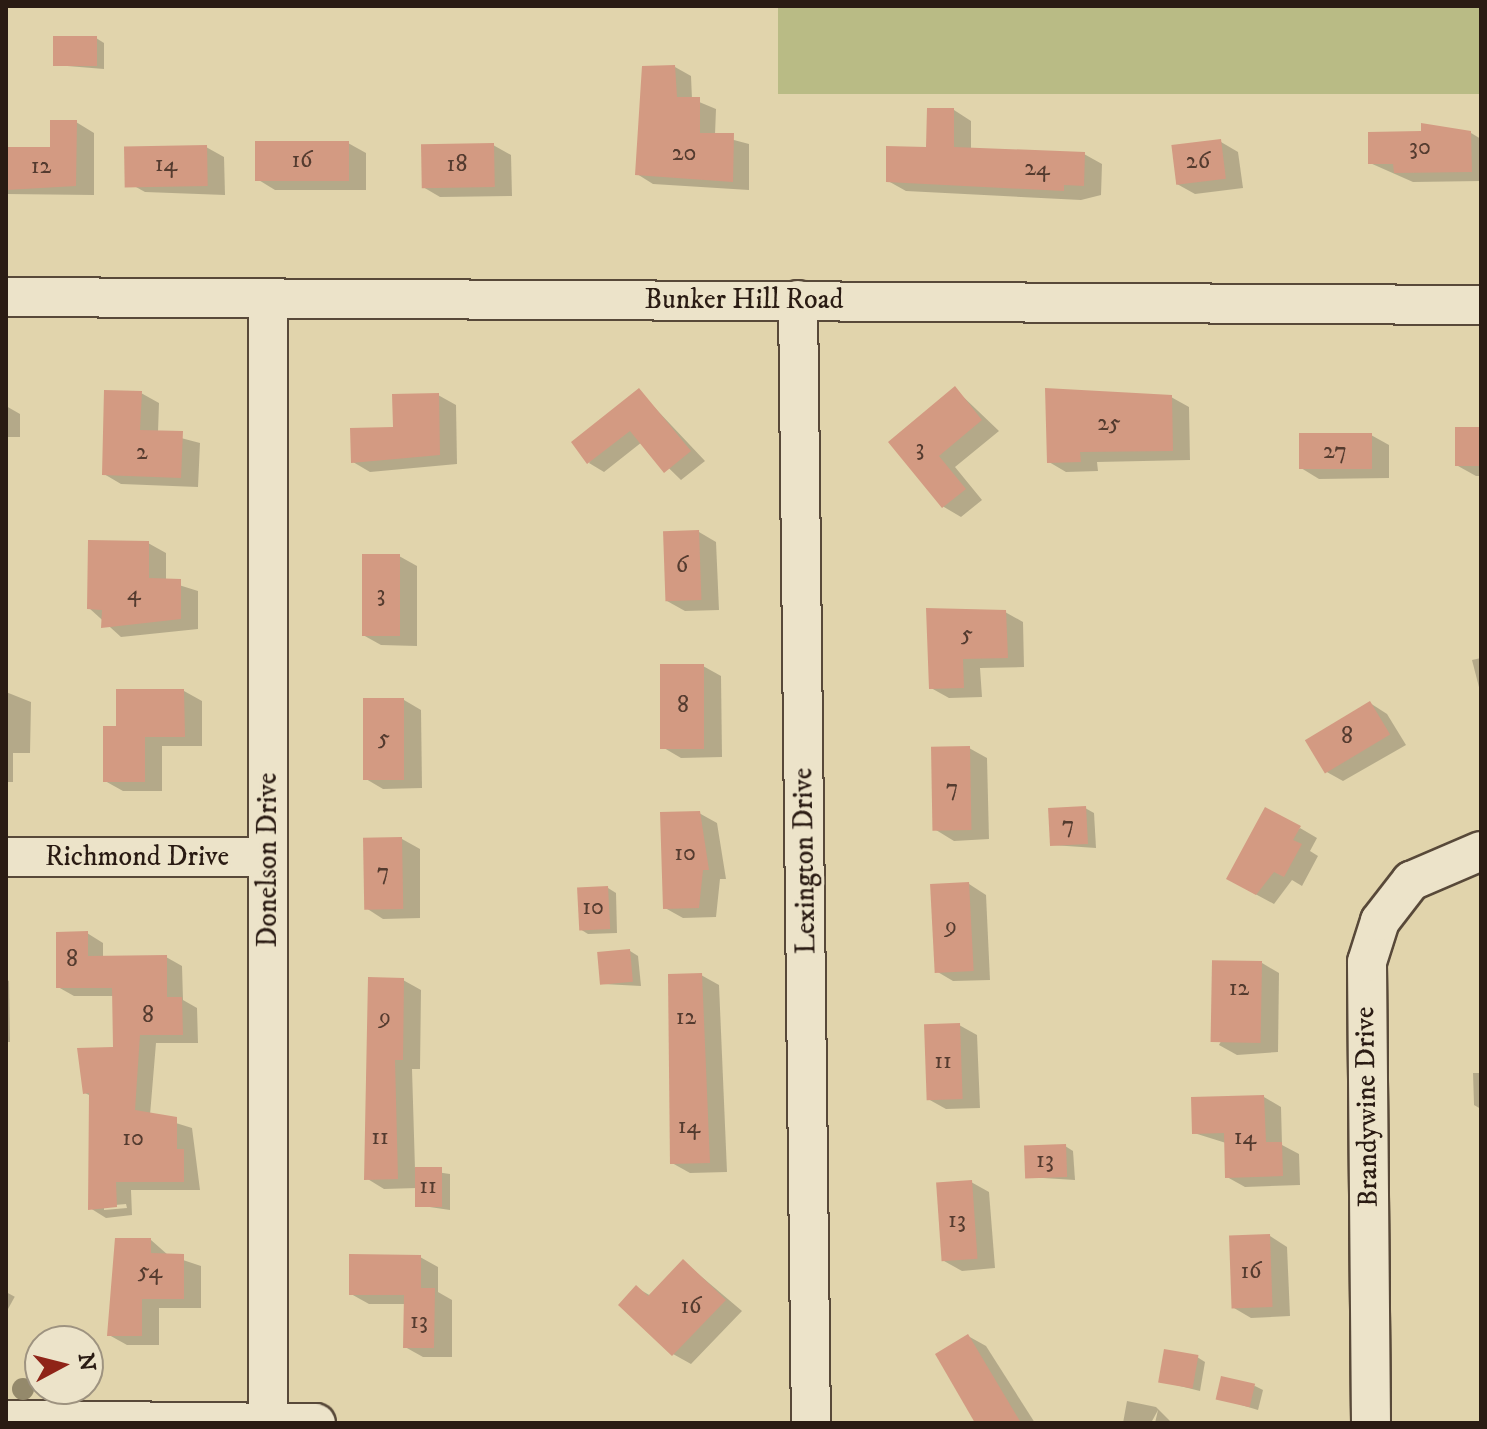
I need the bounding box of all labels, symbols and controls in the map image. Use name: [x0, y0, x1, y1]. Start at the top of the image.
house number: 30: [1409, 134, 1431, 162]
house number: 20: [672, 140, 696, 168]
house number: 16: [291, 147, 313, 175]
house number: 26: [1186, 148, 1210, 176]
house number: 14: [155, 151, 177, 179]
house number: 18: [447, 151, 467, 179]
house number: 12: [31, 153, 51, 181]
house number: 24: [1024, 155, 1050, 183]
street label: Bunker Hill Road: [644, 283, 844, 317]
house number: 25: [1097, 410, 1121, 438]
house number: 3: [916, 435, 924, 463]
house number: 27: [1323, 438, 1347, 466]
house number: 2: [136, 439, 148, 467]
house number: 6: [676, 552, 688, 580]
house number: 4: [127, 580, 141, 608]
house number: 3: [377, 581, 385, 609]
house number: 5: [961, 621, 973, 649]
house number: 8: [677, 692, 689, 720]
house number: 8: [1341, 723, 1353, 751]
house number: 5: [378, 725, 390, 753]
street label: Lexington Drive: [787, 767, 823, 955]
street label: Donelson Drive: [251, 773, 285, 947]
house number: 7: [946, 775, 958, 803]
house number: 7: [1062, 812, 1074, 840]
street label: Richmond Drive: [45, 840, 229, 874]
house number: 10: [674, 840, 696, 868]
house number: 7: [377, 859, 389, 887]
house number: 10: [582, 894, 604, 922]
house number: 9: [945, 913, 957, 941]
house number: 8: [66, 946, 78, 974]
house number: 12: [1229, 975, 1249, 1003]
house number: 8: [142, 1002, 154, 1030]
house number: 9: [379, 1004, 391, 1032]
house number: 12: [676, 1004, 696, 1032]
street label: Brandywine Drive: [1348, 1006, 1386, 1208]
house number: 11: [934, 1048, 952, 1076]
house number: 14: [678, 1113, 700, 1141]
house number: 11: [371, 1124, 389, 1152]
house number: 14: [1234, 1124, 1256, 1152]
house number: 10: [122, 1125, 144, 1153]
house number: 13: [1036, 1147, 1054, 1175]
house number: 11: [419, 1173, 437, 1201]
house number: 13: [948, 1207, 966, 1235]
house number: 54: [138, 1258, 162, 1286]
house number: 16: [1240, 1258, 1262, 1286]
house number: 16: [680, 1293, 702, 1321]
house number: 13: [410, 1308, 428, 1336]
north arrow: [24, 1325, 104, 1405]
text: N: [72, 1352, 101, 1373]

